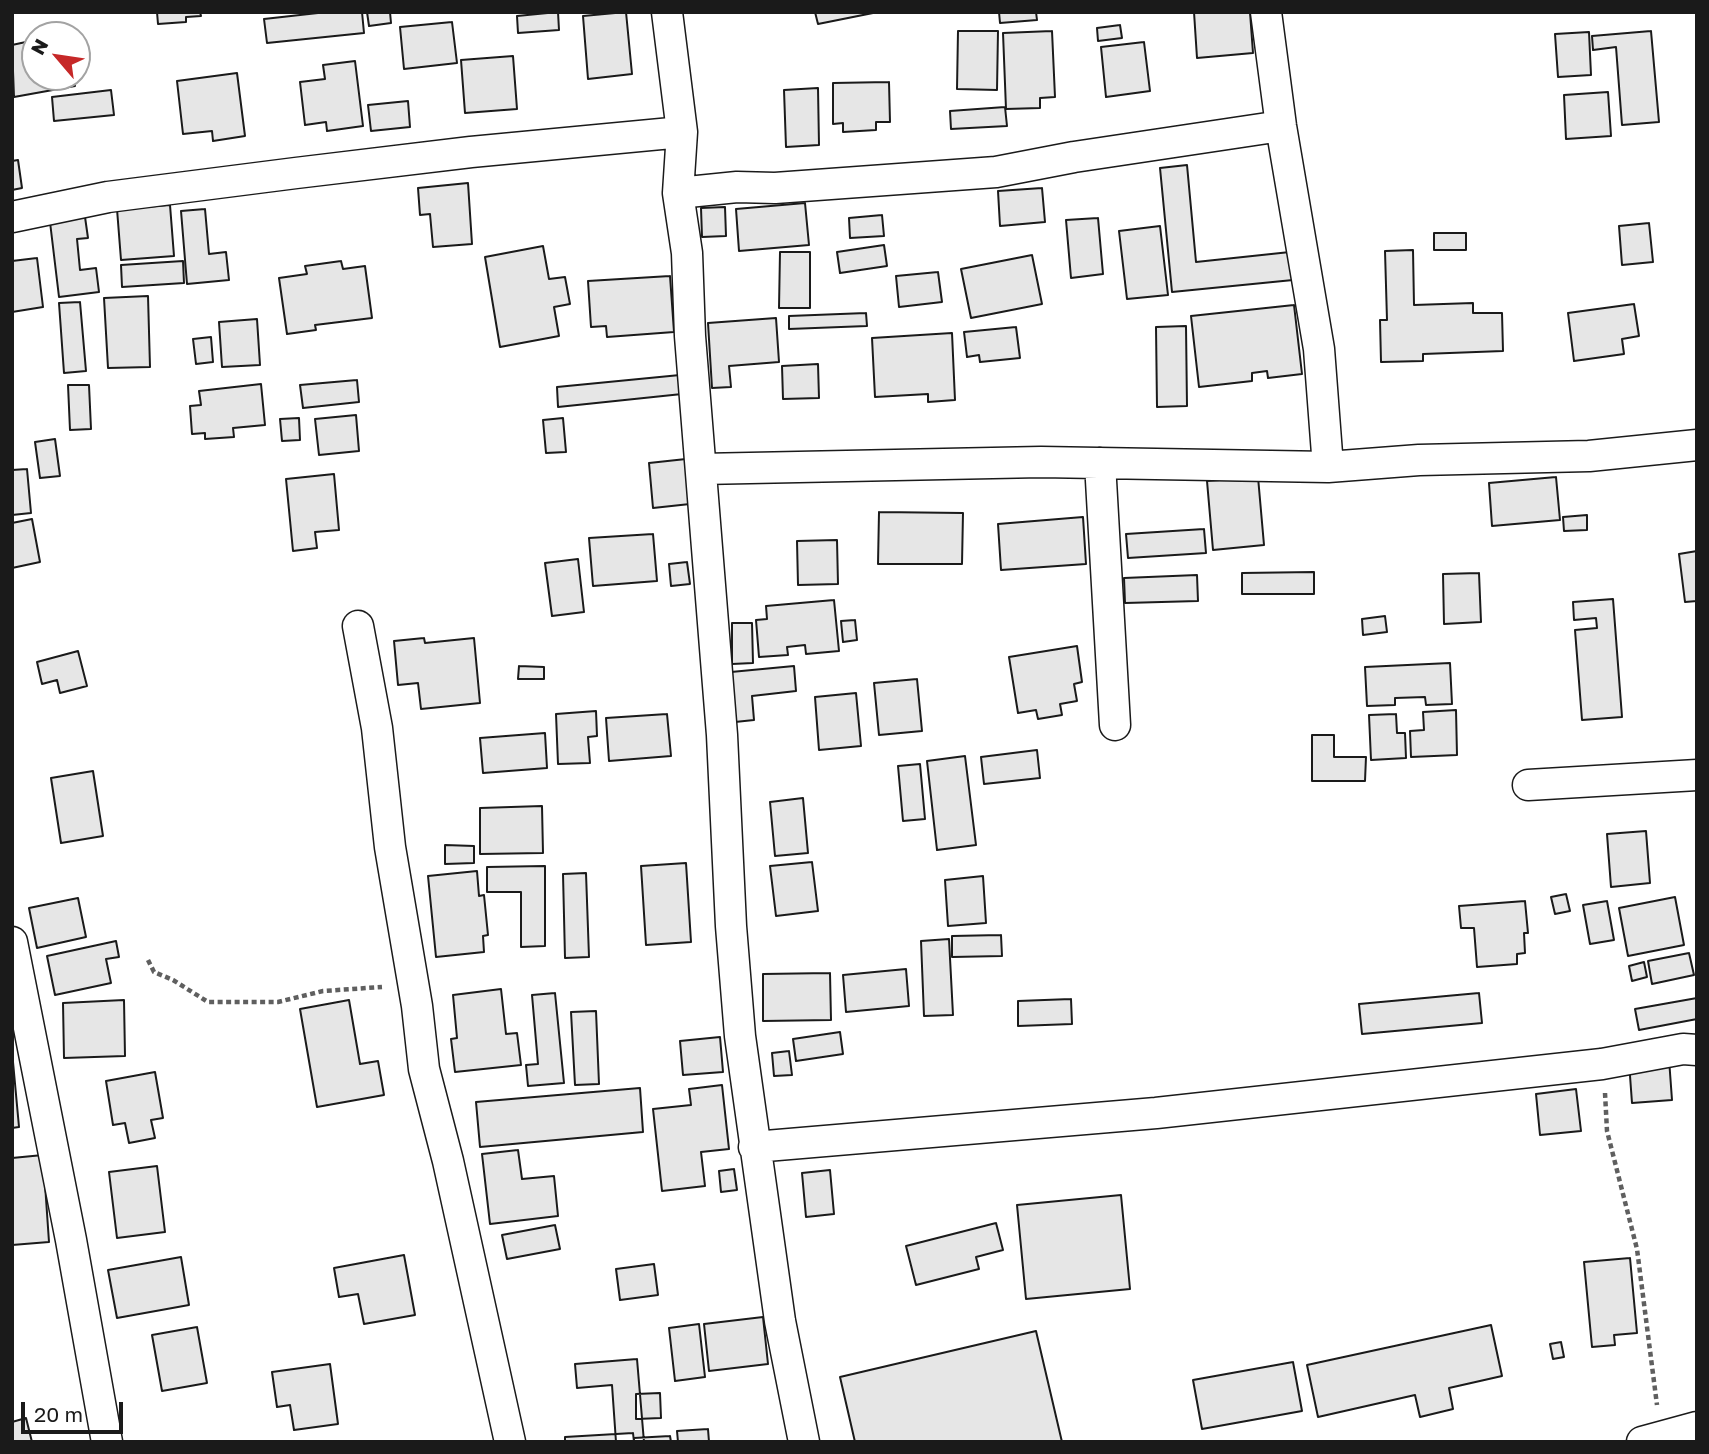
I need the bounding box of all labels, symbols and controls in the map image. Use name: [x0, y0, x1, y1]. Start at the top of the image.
north arrow: [21, 21, 91, 91]
text: N: [25, 35, 53, 58]
scale bar: [24, 1388, 126, 1432]
text: 20 m: [34, 1401, 83, 1427]

